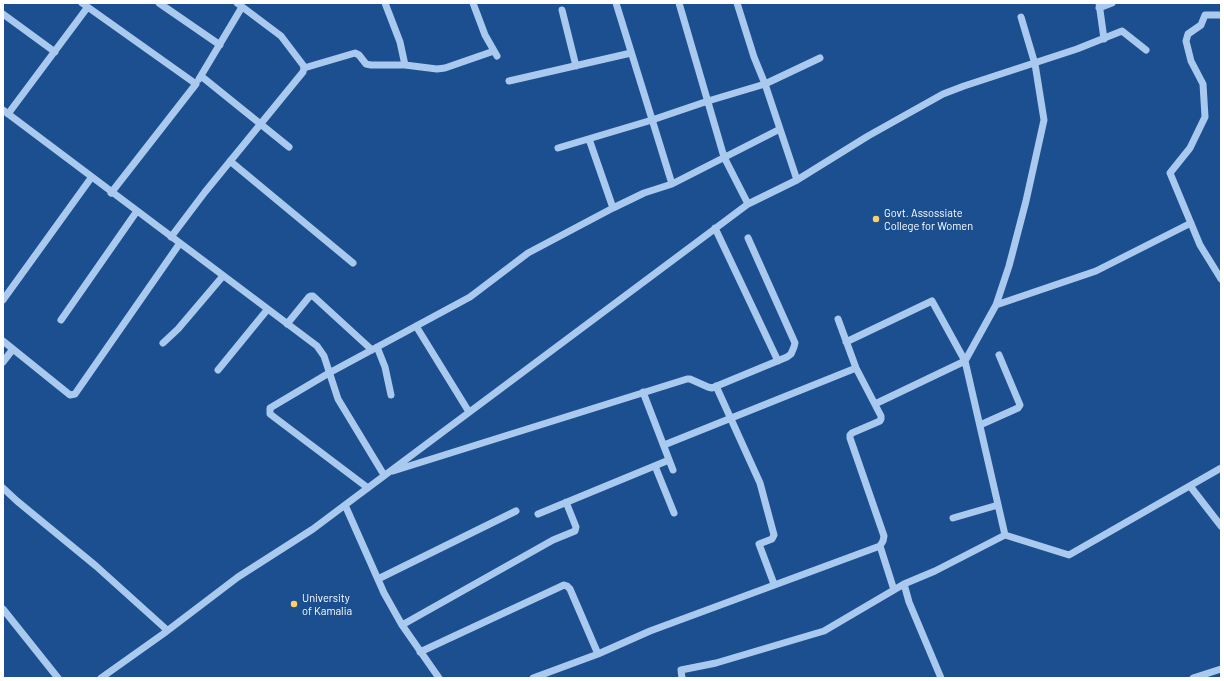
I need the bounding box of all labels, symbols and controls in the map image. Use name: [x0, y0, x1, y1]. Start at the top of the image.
place label: Govt. Assossiate College for Women: [884, 206, 973, 232]
marker: Govt. Assossiate College for Women: [871, 214, 881, 224]
place label: University of Kamalia: [302, 591, 352, 617]
marker: University of Kamalia: [289, 599, 299, 609]

